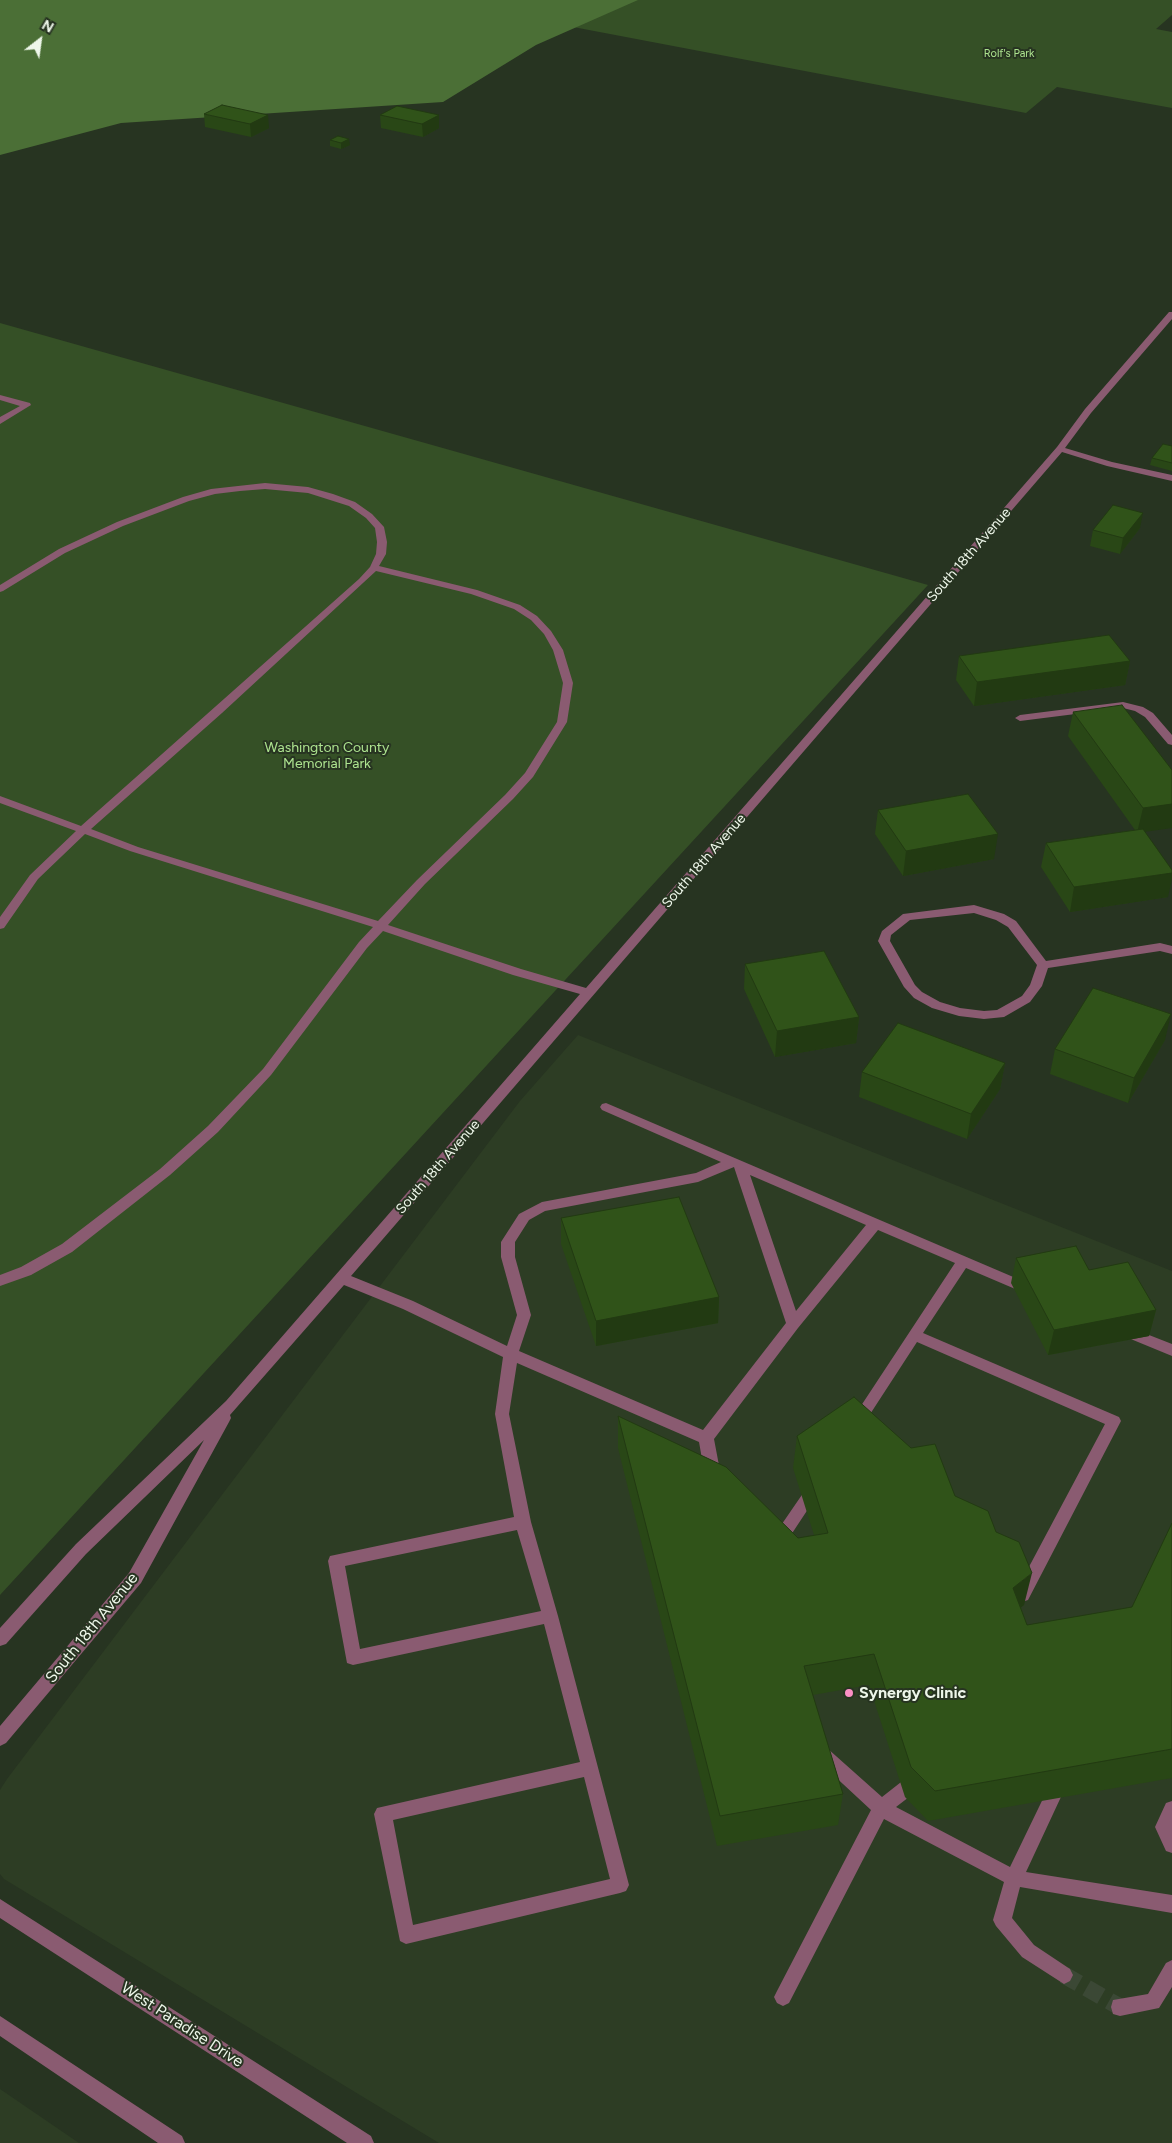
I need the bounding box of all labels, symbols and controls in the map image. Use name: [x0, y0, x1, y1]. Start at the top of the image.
north arrow: [15, 15, 65, 65]
text: N: [39, 17, 57, 37]
park label: Rolf's Park: [984, 47, 1034, 61]
street label: South 18th Avenue: [924, 504, 1014, 606]
park label: Washington County Memorial Park: [265, 740, 389, 772]
street label: South 18th Avenue: [659, 810, 749, 912]
street label: South 18th Avenue: [393, 1116, 483, 1218]
street label: South 18th Avenue: [42, 1569, 142, 1687]
place label: Synergy Clinic: [859, 1683, 966, 1703]
marker: Synergy Clinic: [843, 1687, 855, 1699]
street label: West Paradise Drive: [117, 1978, 247, 2072]

